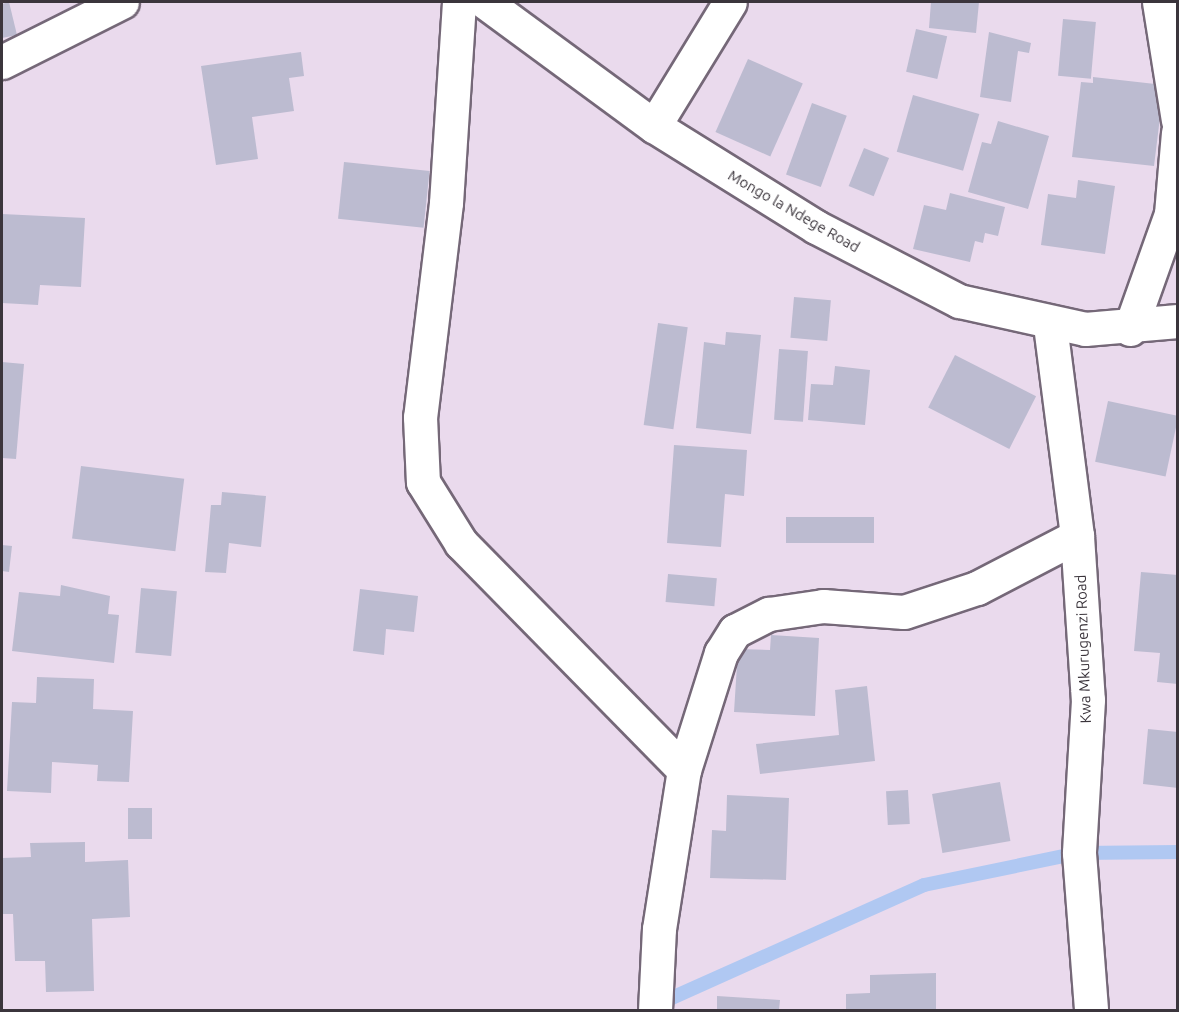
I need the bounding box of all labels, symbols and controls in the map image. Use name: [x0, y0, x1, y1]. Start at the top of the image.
street label: Mongo la Ndege Road: [725, 166, 863, 256]
street label: Kwa Mkurugenzi Road: [1071, 574, 1095, 724]

